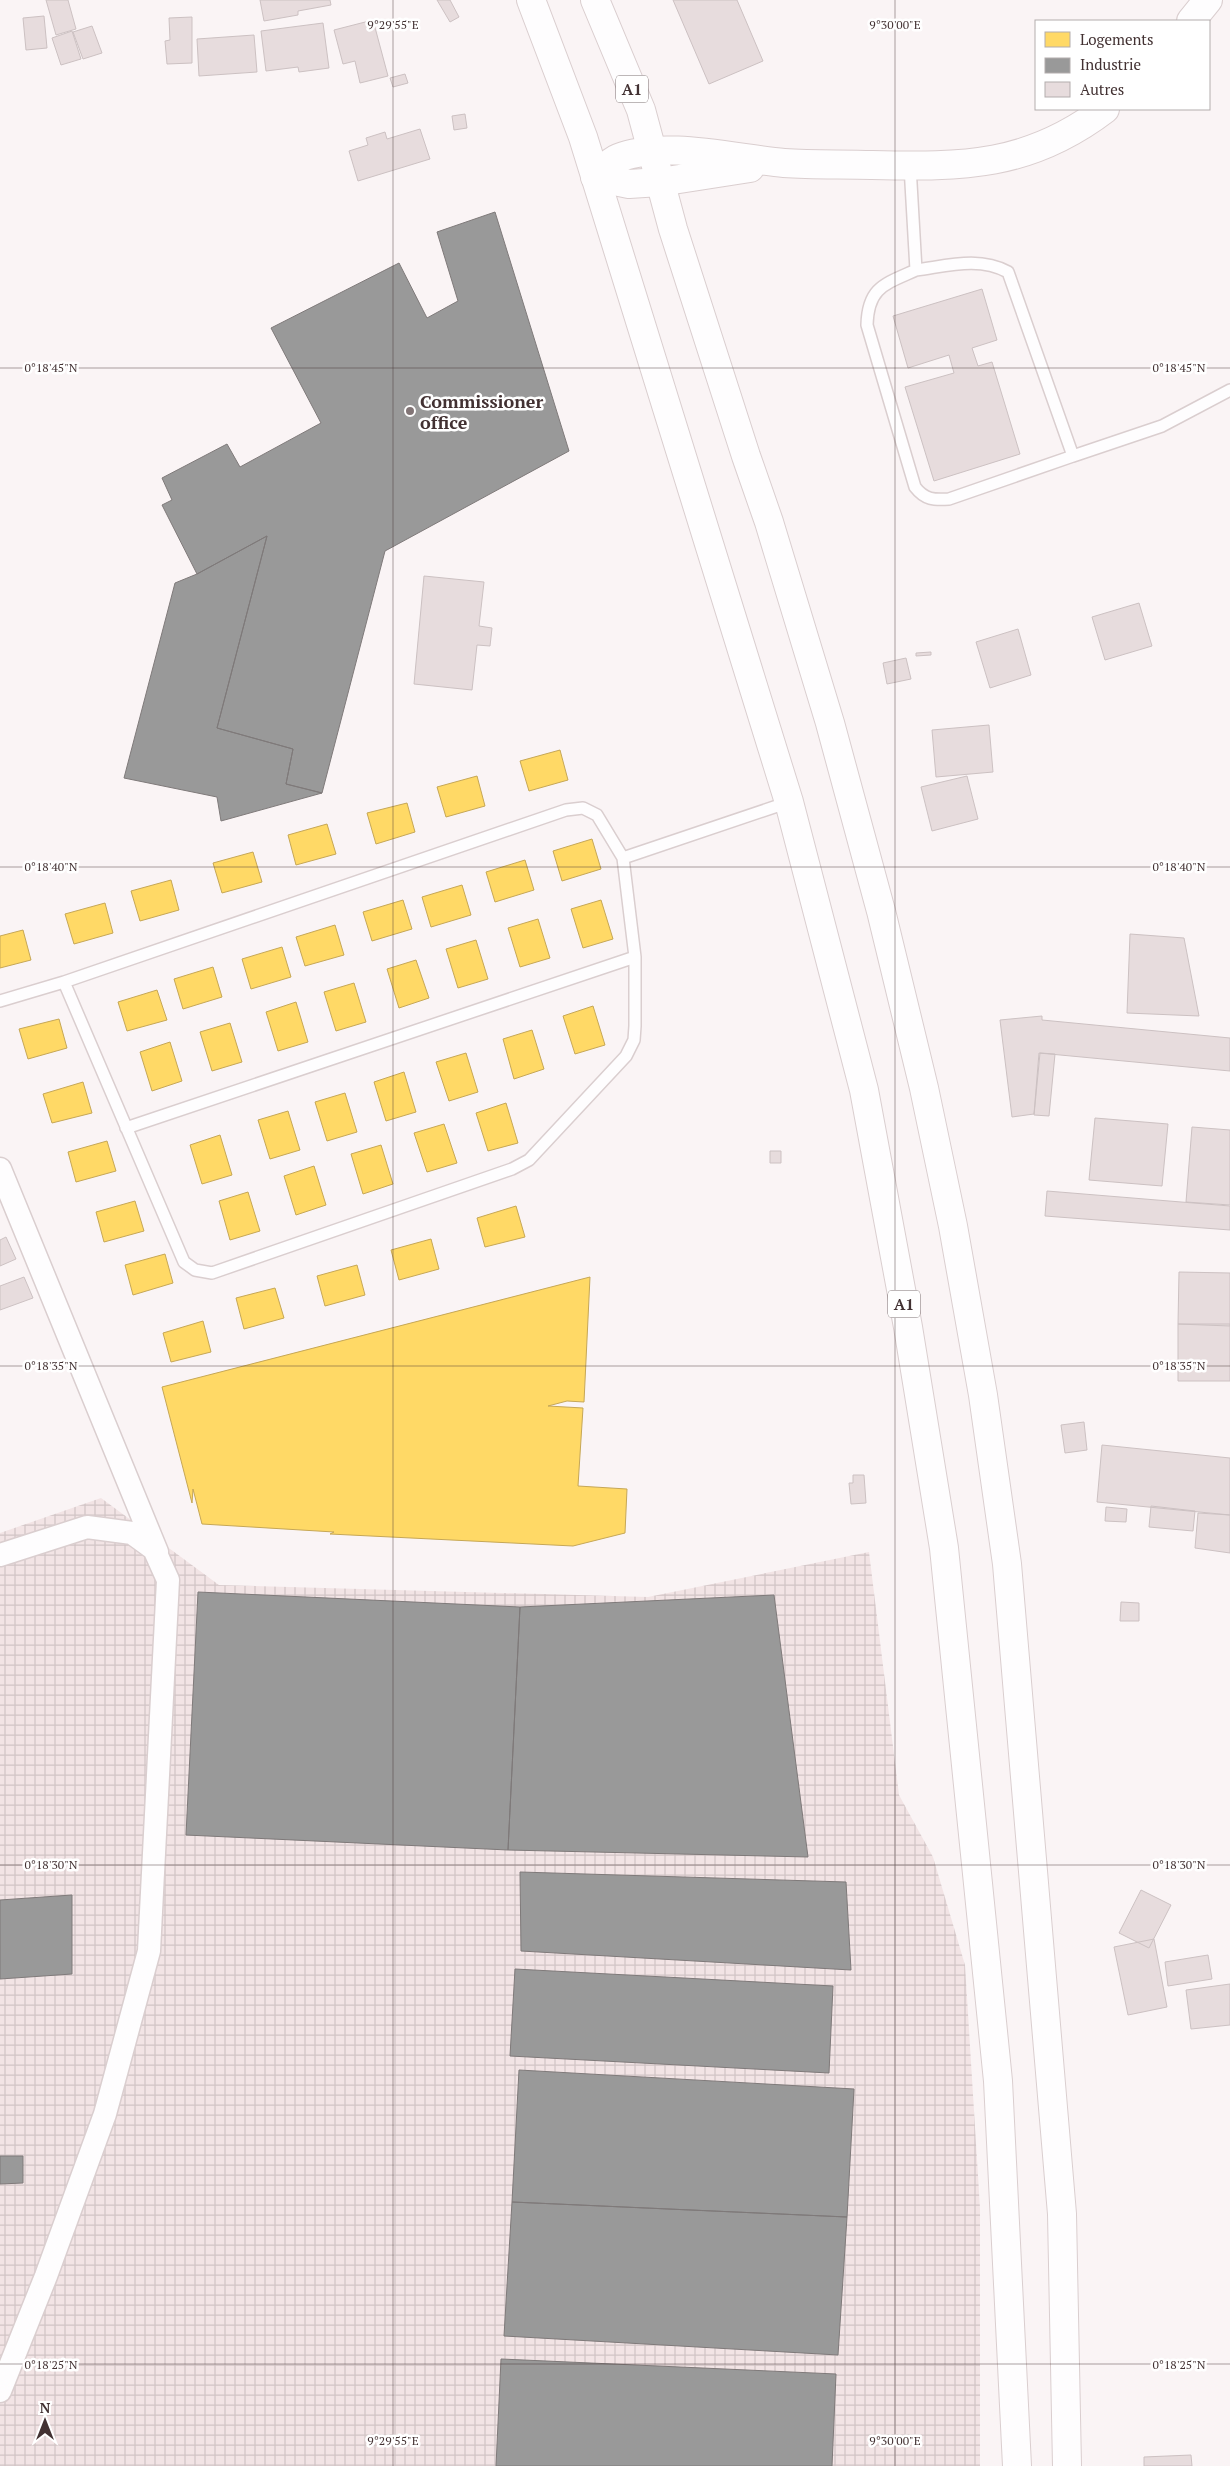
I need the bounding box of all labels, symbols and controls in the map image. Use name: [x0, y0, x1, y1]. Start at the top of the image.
text: 9°29'55"E: [367, 17, 419, 32]
text: 9°30'00"E: [869, 17, 921, 32]
legend: [1035, 20, 1210, 110]
text: Logements: [1080, 29, 1153, 49]
text: Industrie: [1080, 54, 1141, 74]
road number: A1: [616, 76, 648, 102]
text: Autres: [1080, 79, 1124, 99]
text: 0°18'45"N: [24, 360, 78, 375]
text: 0°18'45"N: [1152, 360, 1206, 375]
place label: Commissioner office: [420, 389, 543, 434]
marker: Commissioner office: [404, 405, 416, 417]
text: 0°18'40"N: [24, 859, 78, 874]
text: 0°18'40"N: [1152, 859, 1206, 874]
road number: A1: [888, 1290, 920, 1318]
text: 0°18'35"N: [24, 1358, 78, 1373]
text: 0°18'35"N: [1152, 1358, 1206, 1373]
text: 0°18'30"N: [24, 1857, 78, 1872]
text: 0°18'30"N: [1152, 1857, 1206, 1872]
text: 0°18'25"N: [24, 2357, 78, 2372]
text: 0°18'25"N: [1152, 2357, 1206, 2372]
north arrow: [20, 2396, 70, 2446]
text: N: [40, 2398, 51, 2417]
text: 9°29'55"E: [367, 2433, 419, 2448]
text: 9°30'00"E: [869, 2433, 921, 2448]

